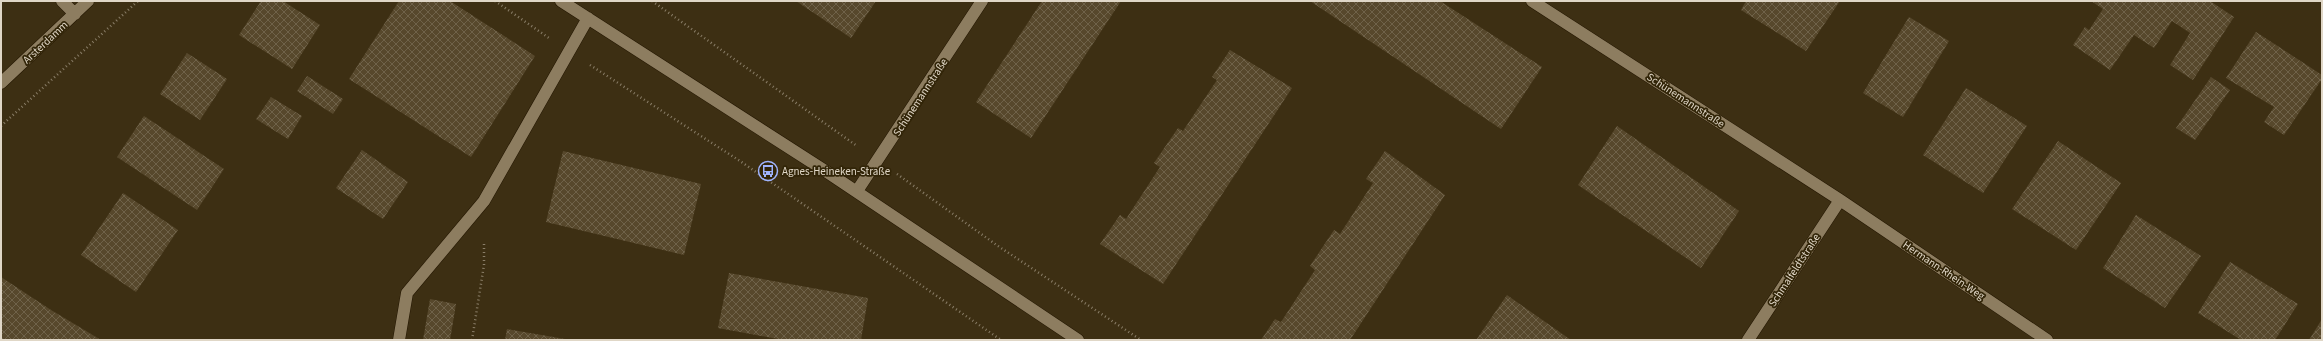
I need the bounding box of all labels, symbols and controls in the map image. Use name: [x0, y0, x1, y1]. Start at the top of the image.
street label: Arsterdamm: [19, 18, 71, 67]
street label: Schünemannstraße: [890, 55, 952, 139]
street label: Schünemannstraße: [1644, 70, 1728, 132]
bus stop icon: Agnes-Heineken-Straße: [757, 160, 779, 182]
place label: Agnes-Heineken-Straße: [782, 164, 891, 179]
street label: Schmalfeldtstraße: [1765, 230, 1824, 310]
street label: Hermann-Rhein-Weg: [1900, 237, 1988, 304]

